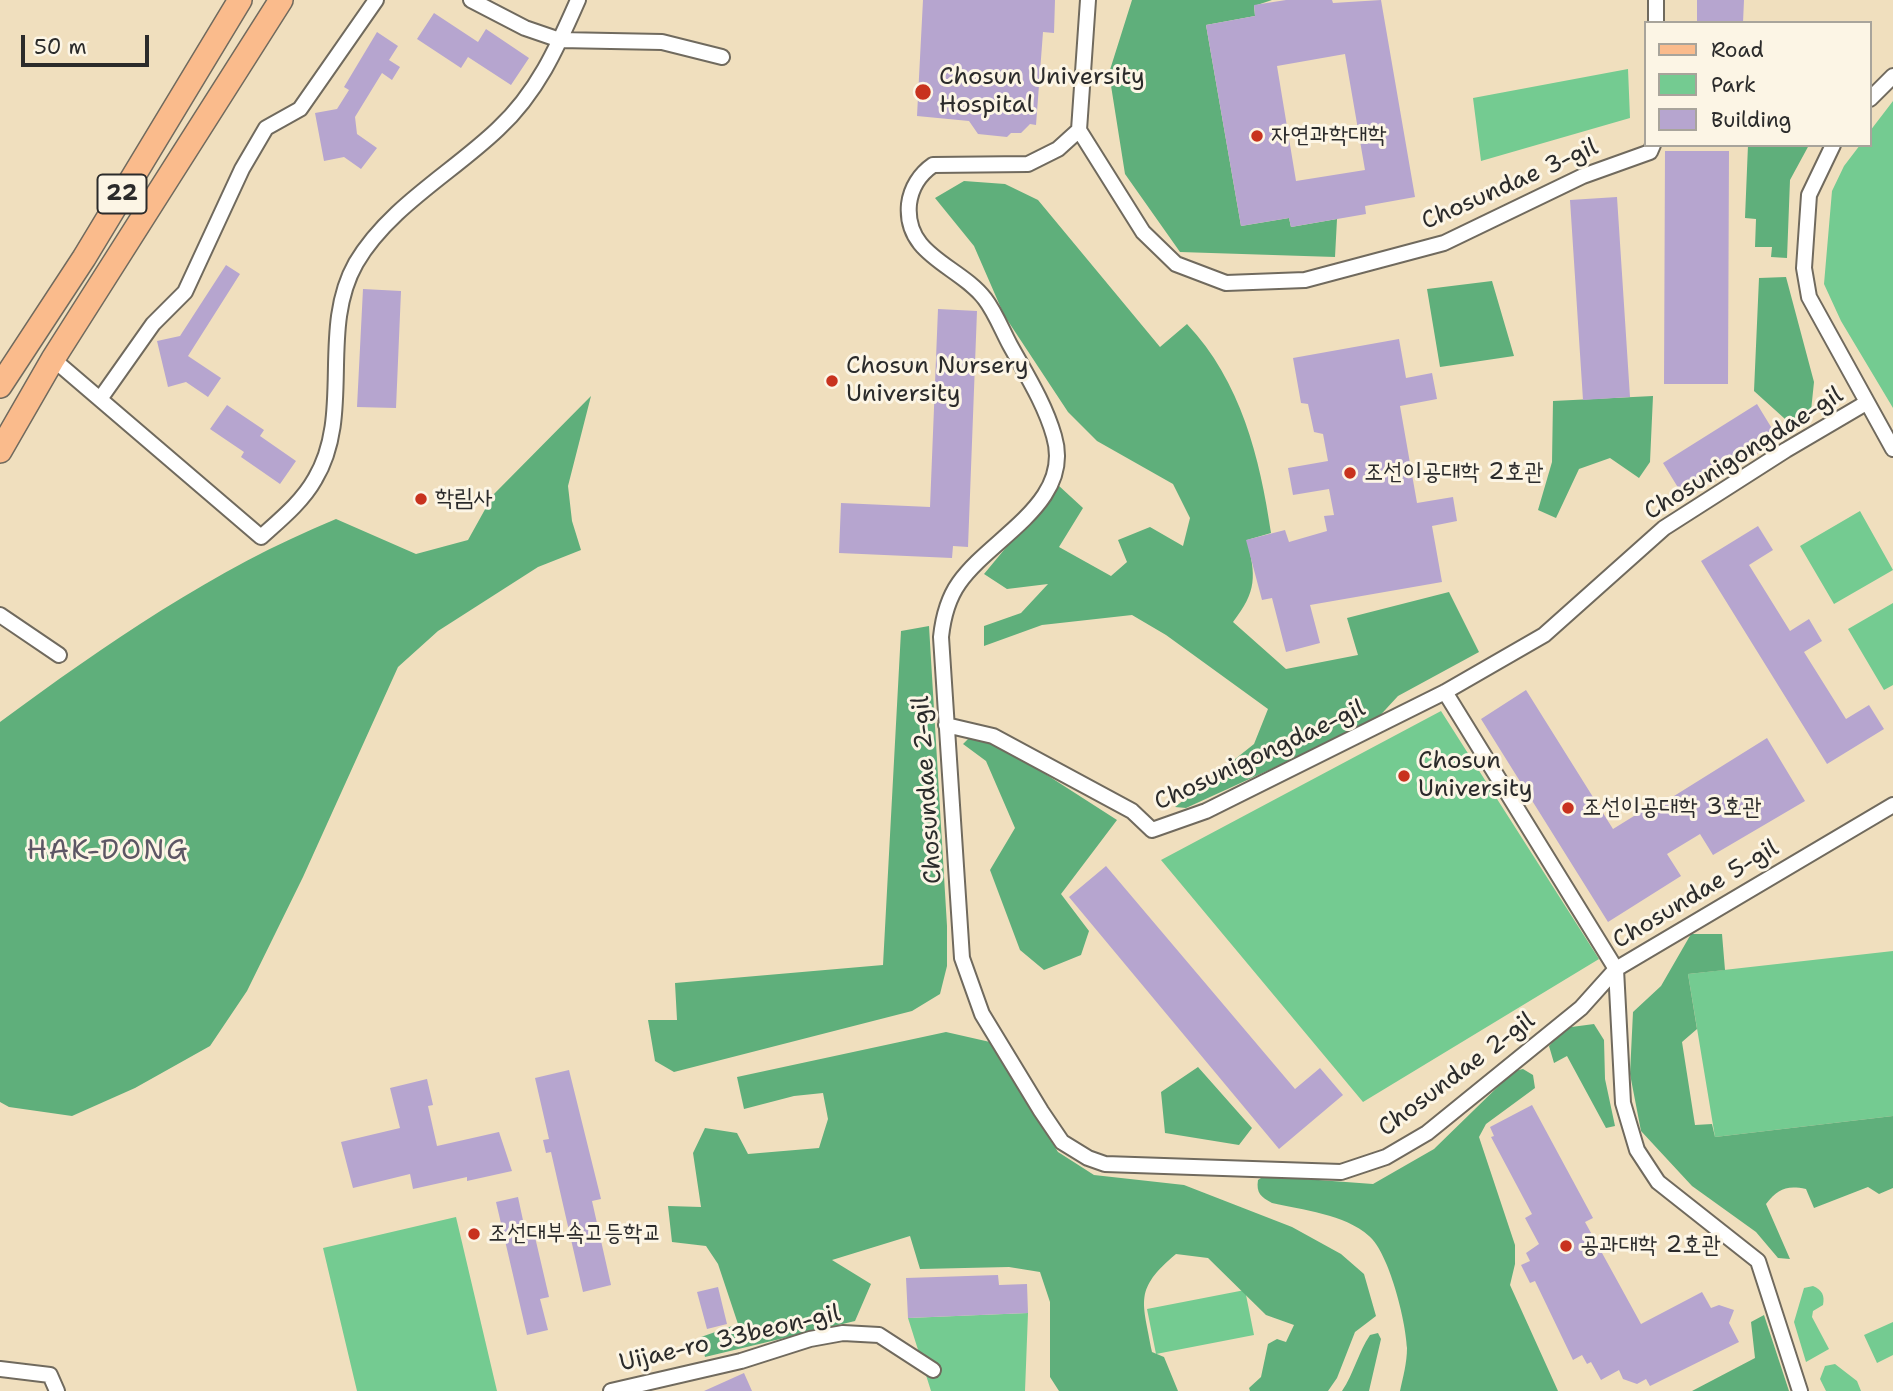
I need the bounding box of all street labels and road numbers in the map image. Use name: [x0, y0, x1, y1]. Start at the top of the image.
street label: Chosundae 3-gil: [1417, 133, 1603, 237]
road number: 22: [97, 174, 146, 214]
street label: Chosunigongdae-gil: [1639, 381, 1849, 527]
street label: Chosundae 2-gil: [907, 695, 949, 885]
street label: Chosunigongdae-gil: [1150, 695, 1370, 817]
street label: Chosundae 5-gil: [1608, 834, 1784, 956]
street label: Chosundae 2-gil: [1373, 1007, 1541, 1143]
street label: Uijae-ro 33beon-gil: [617, 1300, 843, 1378]

